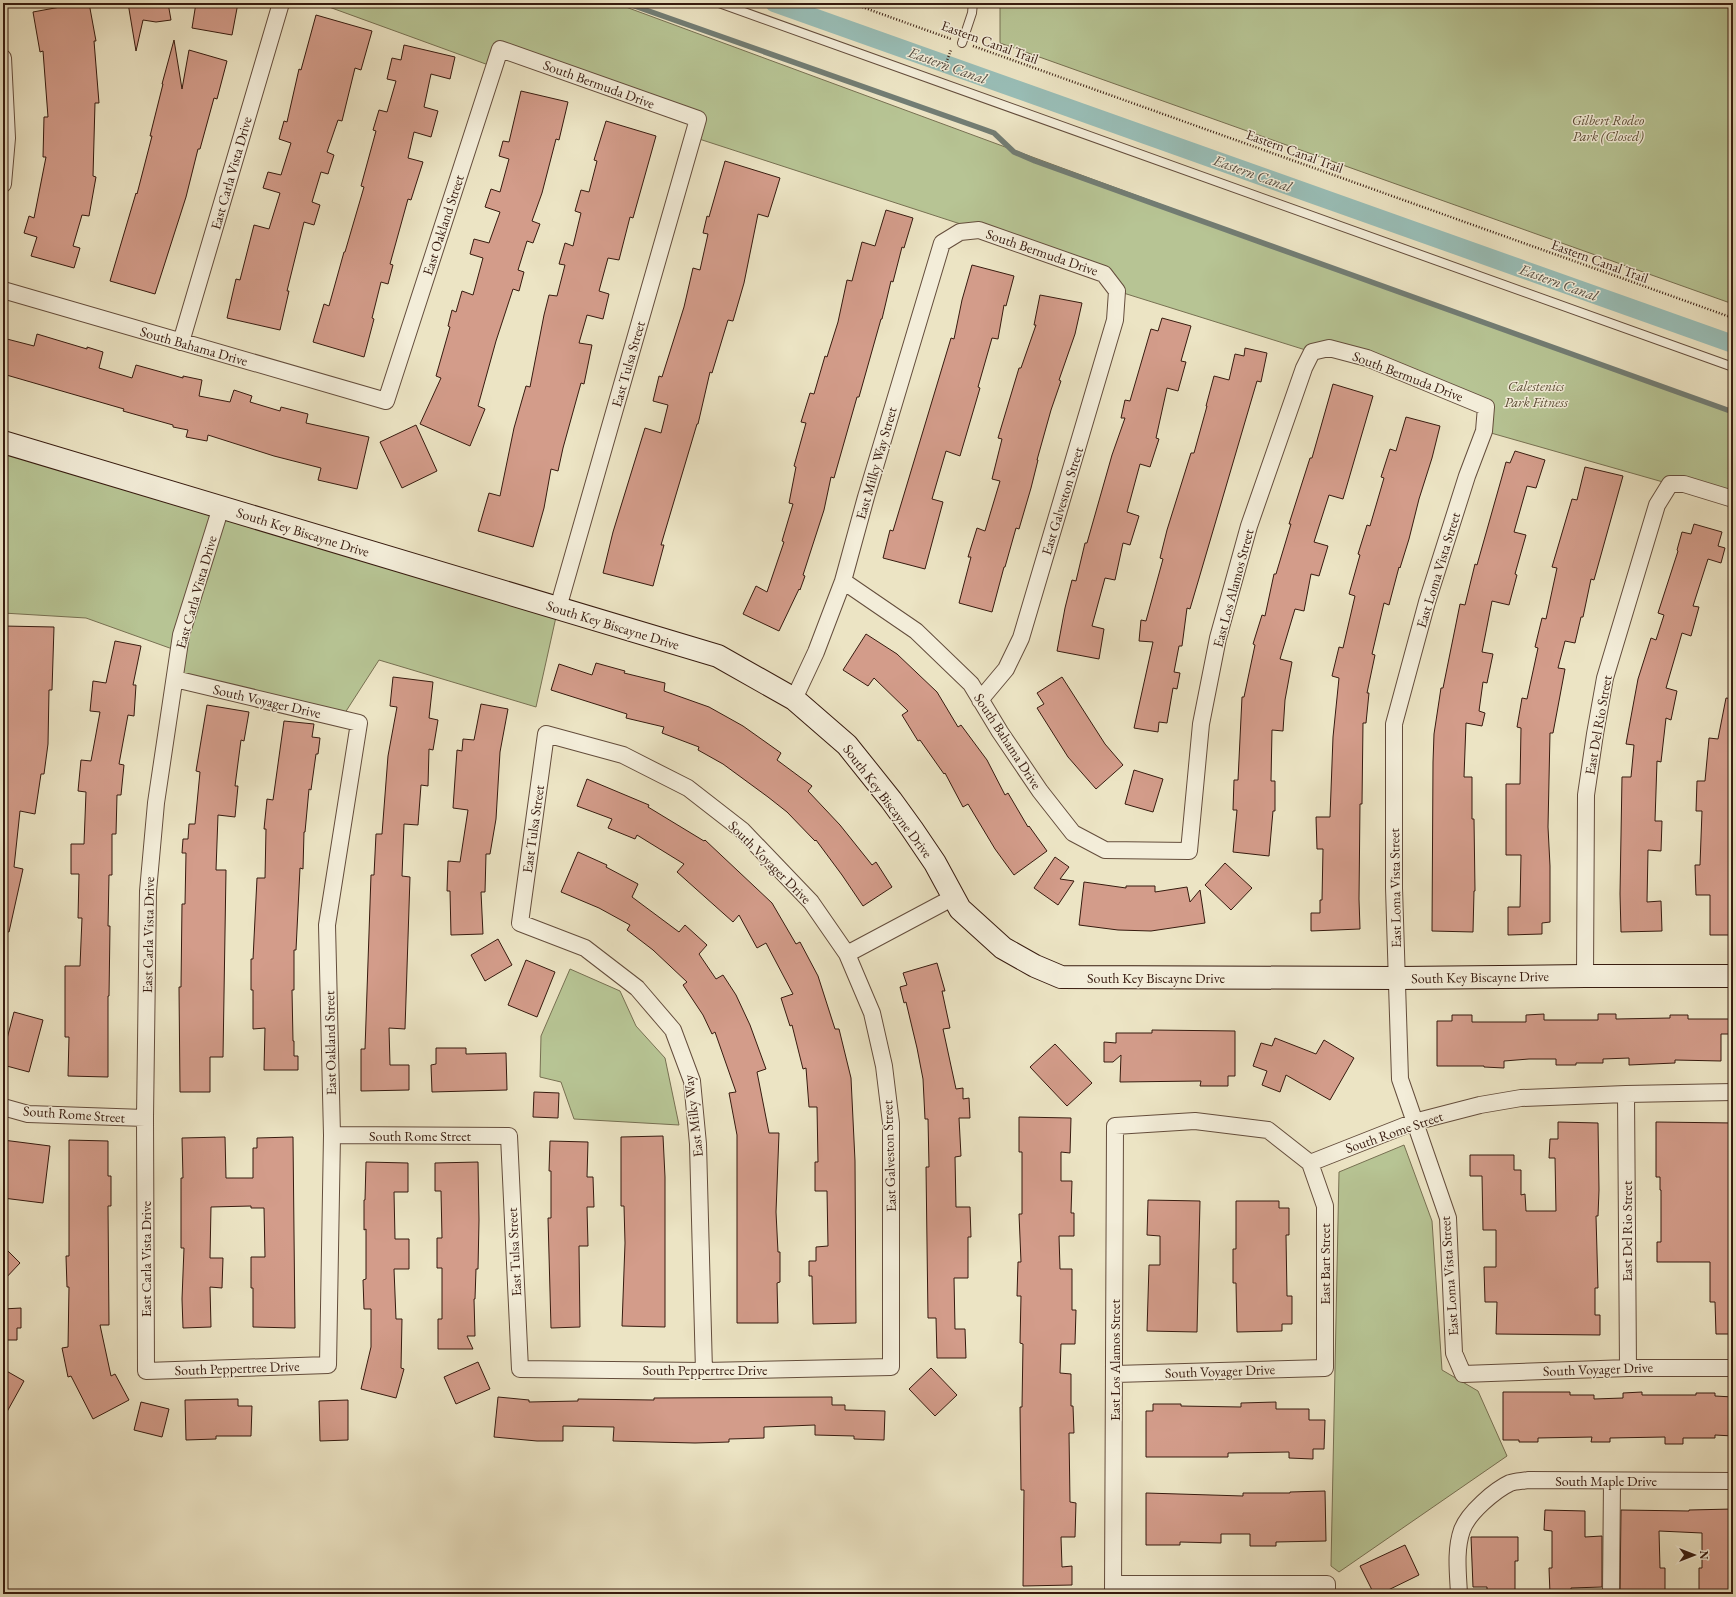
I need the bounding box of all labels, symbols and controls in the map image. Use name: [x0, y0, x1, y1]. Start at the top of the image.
street label: Eastern Canal Trail: [939, 17, 1041, 67]
water label: Eastern Canal: [906, 43, 990, 87]
street label: South Bermuda Drive: [541, 55, 658, 113]
park label: Gilbert Rodeo Park (Closed): [1572, 111, 1645, 145]
street label: East Carla Vista Drive: [206, 114, 256, 232]
street label: Eastern Canal Trail: [1244, 126, 1346, 176]
water label: Eastern Canal: [1211, 151, 1295, 195]
street label: East Oakland Street: [418, 172, 468, 278]
street label: South Bermuda Drive: [984, 224, 1101, 280]
street label: Eastern Canal Trail: [1549, 236, 1651, 286]
water label: Eastern Canal: [1517, 260, 1601, 304]
street label: East Tulsa Street: [607, 318, 649, 409]
street label: South Bahama Drive: [138, 322, 250, 370]
street label: South Bermuda Drive: [1350, 347, 1466, 406]
park label: Calestenics Park Fitness: [1504, 377, 1568, 411]
street label: East Milky Way Street: [851, 404, 901, 521]
street label: East Galveston Street: [1037, 444, 1087, 557]
street label: South Key Biscayne Drive: [234, 503, 372, 561]
street label: East Loma Vista Street: [1412, 509, 1464, 630]
street label: East Los Alamos Street: [1209, 526, 1258, 649]
street label: East Carla Vista Drive: [171, 533, 221, 651]
street label: South Key Biscayne Drive: [544, 596, 682, 654]
street label: East Del Rio Street: [1580, 673, 1616, 776]
street label: South Voyager Drive: [211, 680, 323, 722]
street label: South Bahama Drive: [970, 690, 1046, 793]
street label: South Key Biscayne Drive: [839, 740, 937, 862]
street label: East Tulsa Street: [518, 783, 548, 874]
street label: South Voyager Drive: [725, 817, 816, 908]
street label: East Loma Vista Street: [1385, 827, 1405, 948]
street label: East Carla Vista Drive: [138, 876, 158, 993]
street label: South Key Biscayne Drive: [1411, 967, 1550, 987]
street label: South Key Biscayne Drive: [1087, 969, 1226, 987]
street label: East Oakland Street: [320, 990, 340, 1095]
street label: East Milky Way: [679, 1073, 707, 1158]
street label: East Galveston Street: [878, 1099, 900, 1212]
street label: South Rome Street: [22, 1101, 126, 1127]
street label: South Rome Street: [1343, 1107, 1446, 1157]
street label: South Rome Street: [369, 1127, 472, 1145]
street label: East Del Rio Street: [1618, 1180, 1636, 1281]
street label: East Carla Vista Drive: [137, 1200, 155, 1317]
street label: East Tulsa Street: [503, 1207, 525, 1297]
street label: East Loma Vista Street: [1436, 1215, 1462, 1336]
street label: East Bart Street: [1316, 1223, 1334, 1305]
street label: East Los Alamos Street: [1106, 1298, 1124, 1421]
street label: South Peppertree Drive: [174, 1357, 300, 1379]
street label: South Voyager Drive: [1543, 1358, 1654, 1380]
street label: South Voyager Drive: [1165, 1360, 1276, 1382]
street label: South Peppertree Drive: [643, 1361, 768, 1379]
street label: South Maple Drive: [1555, 1472, 1657, 1490]
north arrow: [1674, 1535, 1714, 1575]
text: N: [1697, 1551, 1711, 1560]

